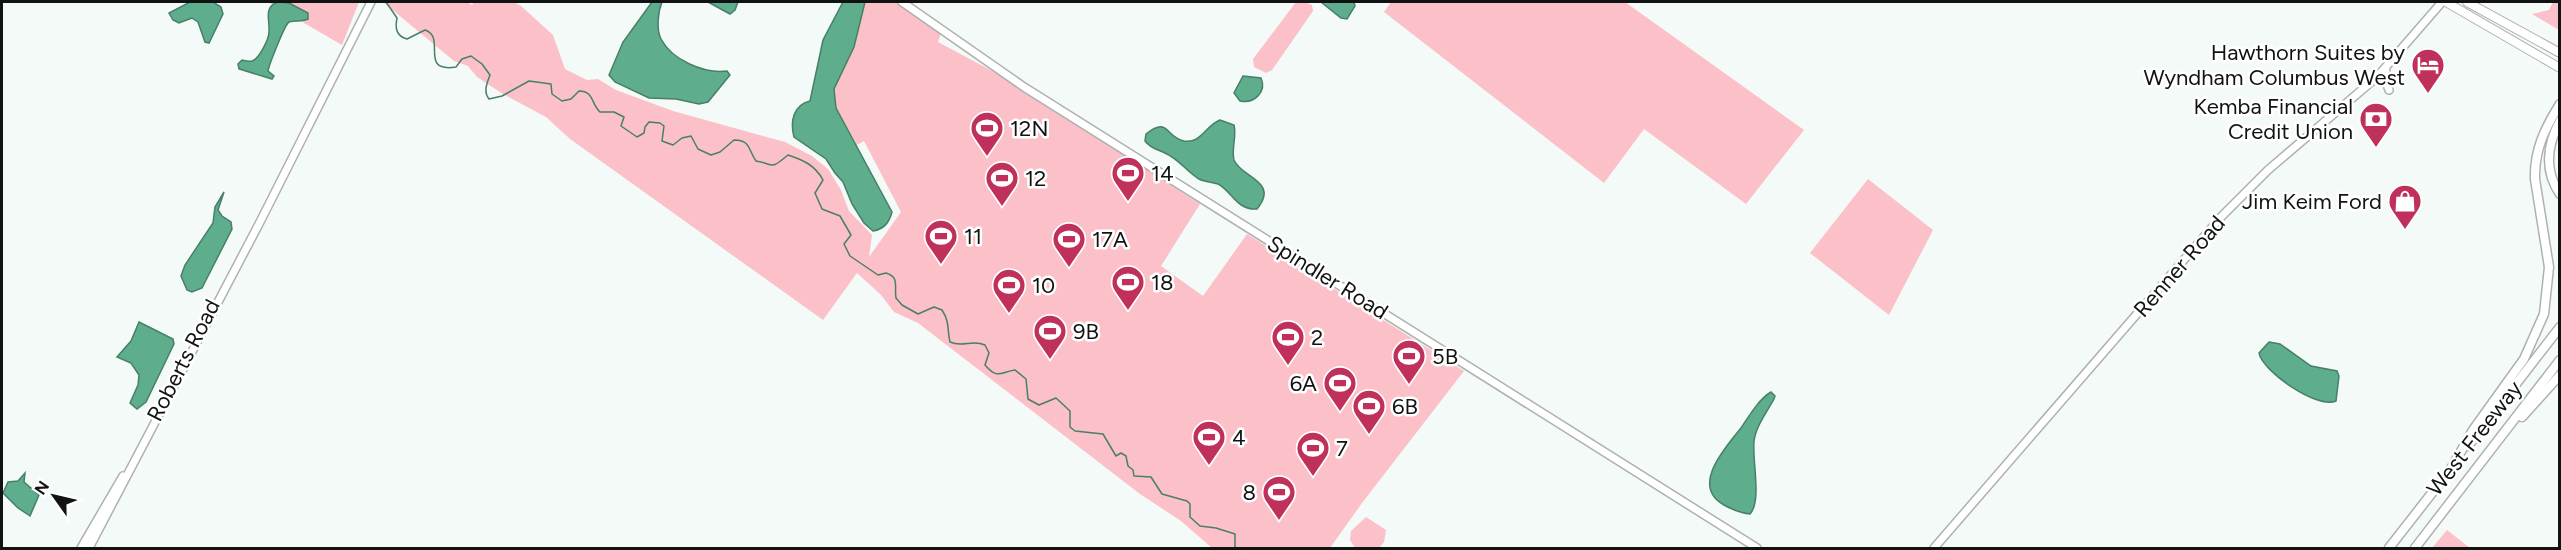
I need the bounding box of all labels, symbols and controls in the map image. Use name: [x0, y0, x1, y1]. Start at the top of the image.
place label: Hawthorn Suites by Wyndham Columbus West: [2143, 39, 2405, 91]
hotel icon: Hawthorn Suites by Wyndham Columbus West: [2410, 47, 2446, 94]
place label: Kemba Financial Credit Union: [2194, 93, 2353, 145]
bank icon: Kemba Financial Credit Union: [2358, 101, 2394, 148]
sports icon: 12N: [969, 110, 1005, 157]
place label: 12N: [1010, 115, 1048, 142]
sports icon: 14: [1110, 155, 1146, 202]
sports icon: 12: [984, 160, 1020, 207]
place label: 14: [1151, 160, 1174, 187]
place label: 12: [1025, 165, 1046, 192]
shop icon: Jim Keim Ford: [2387, 183, 2423, 230]
place label: Jim Keim Ford: [2242, 188, 2382, 215]
street label: Renner Road: [2128, 210, 2231, 323]
sports icon: 11: [923, 218, 959, 265]
sports icon: 17A: [1051, 221, 1087, 268]
place label: 11: [964, 223, 982, 250]
place label: 17A: [1092, 226, 1128, 253]
street label: Spindler Road: [1262, 230, 1393, 325]
sports icon: 18: [1110, 264, 1146, 311]
sports icon: 10: [991, 267, 1027, 314]
place label: 18: [1151, 269, 1174, 296]
place label: 10: [1032, 272, 1055, 299]
street label: Roberts Road: [141, 295, 226, 426]
sports icon: 9B: [1032, 313, 1068, 360]
place label: 9B: [1073, 318, 1099, 345]
sports icon: 2: [1270, 319, 1306, 366]
place label: 2: [1311, 324, 1323, 351]
sports icon: 5B: [1391, 338, 1427, 385]
place label: 5B: [1432, 343, 1458, 370]
sports icon: 6A: [1322, 365, 1358, 412]
place label: 6A: [1290, 370, 1317, 397]
street label: West Freeway: [2421, 375, 2528, 501]
sports icon: 6B: [1351, 388, 1387, 435]
place label: 6B: [1392, 393, 1418, 420]
sports icon: 4: [1191, 419, 1227, 466]
place label: 4: [1232, 424, 1246, 451]
sports icon: 7: [1295, 430, 1331, 477]
place label: 7: [1336, 435, 1348, 462]
north arrow: [24, 466, 84, 526]
sports icon: 8: [1261, 474, 1297, 521]
text: N: [31, 477, 53, 498]
place label: 8: [1242, 479, 1256, 506]

